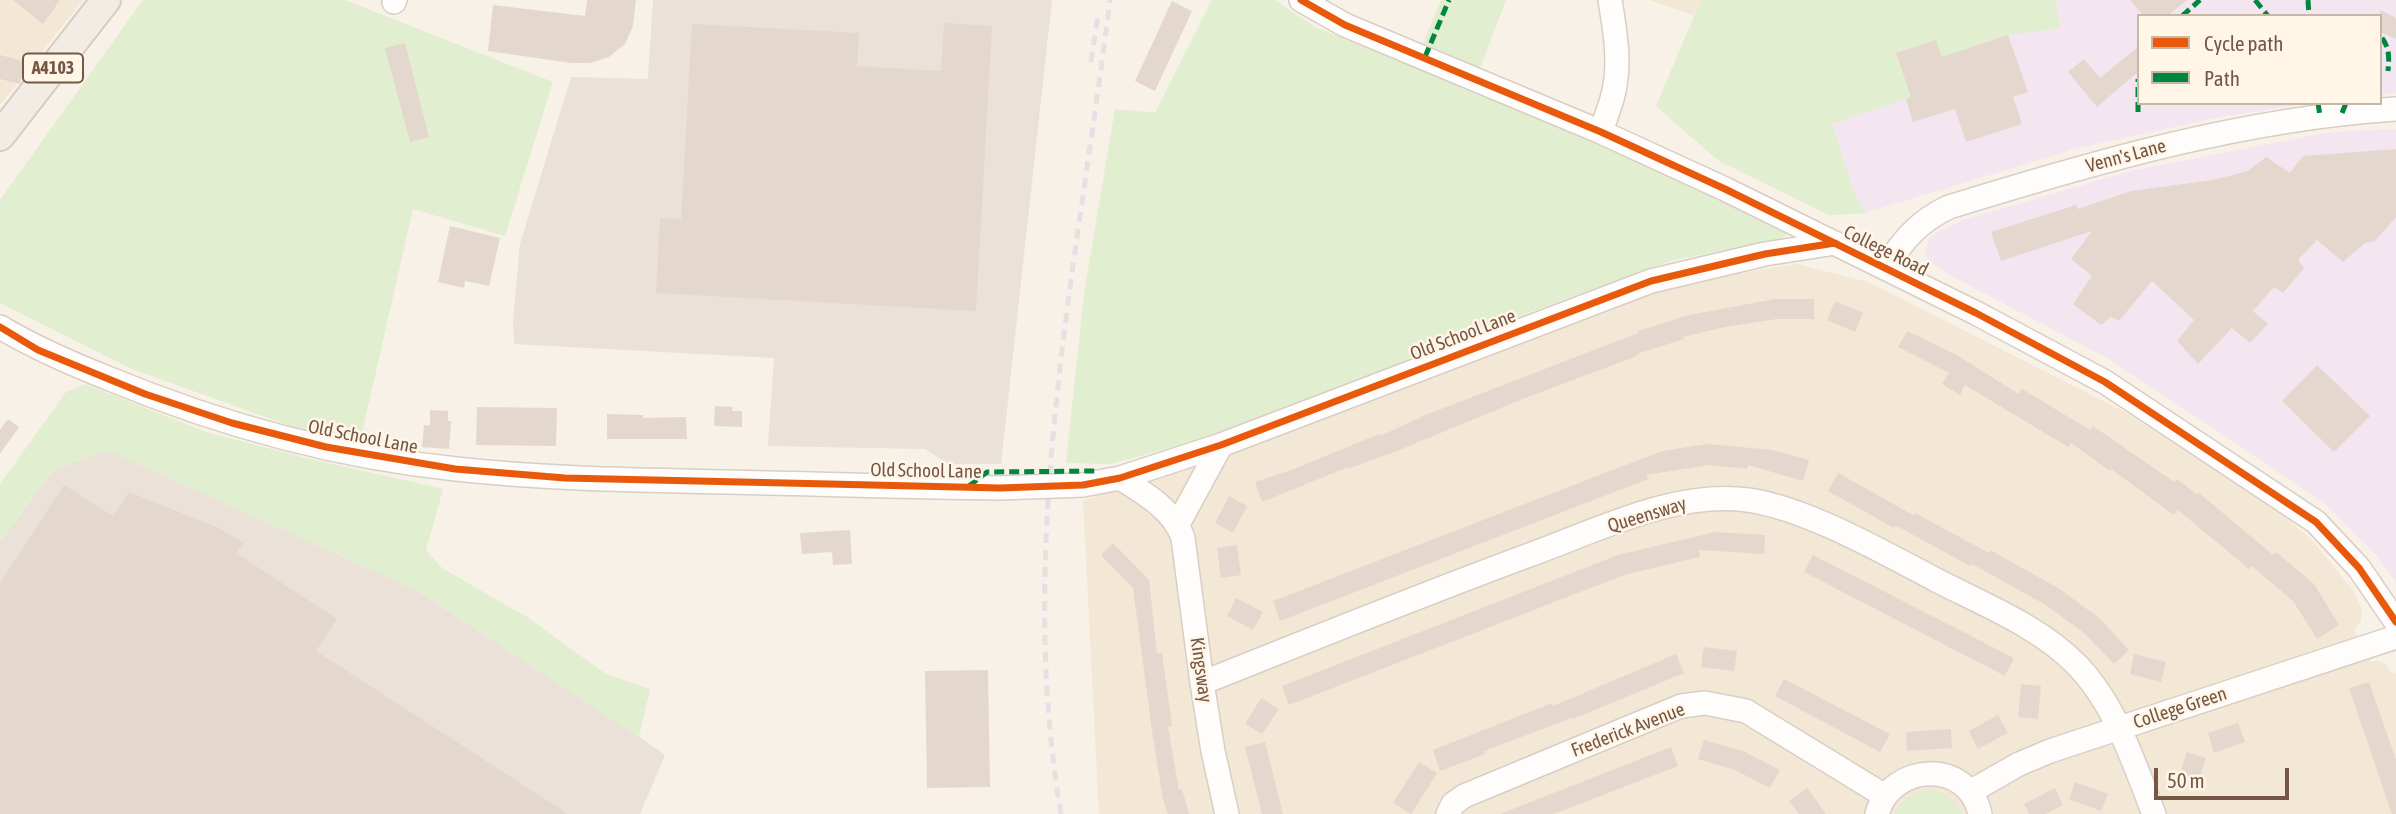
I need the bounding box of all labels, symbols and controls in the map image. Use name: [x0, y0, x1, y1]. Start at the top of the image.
legend: [2137, 14, 2382, 105]
text: Cycle path: [2204, 31, 2283, 55]
road number: A4103: [23, 54, 83, 82]
text: Path: [2204, 66, 2240, 90]
street label: Venn's Lane: [2084, 134, 2168, 178]
street label: College Road: [1840, 221, 1932, 281]
street label: Old School Lane: [1407, 304, 1519, 366]
street label: Old School Lane: [306, 415, 420, 459]
street label: Old School Lane: [870, 459, 982, 483]
street label: Queensway: [1605, 492, 1689, 538]
street label: Kingsway: [1185, 636, 1217, 704]
street label: College Green: [2130, 682, 2230, 734]
street label: Frederick Avenue: [1568, 698, 1688, 762]
scale bar: [2158, 754, 2293, 798]
text: 50 m: [2167, 768, 2205, 792]

